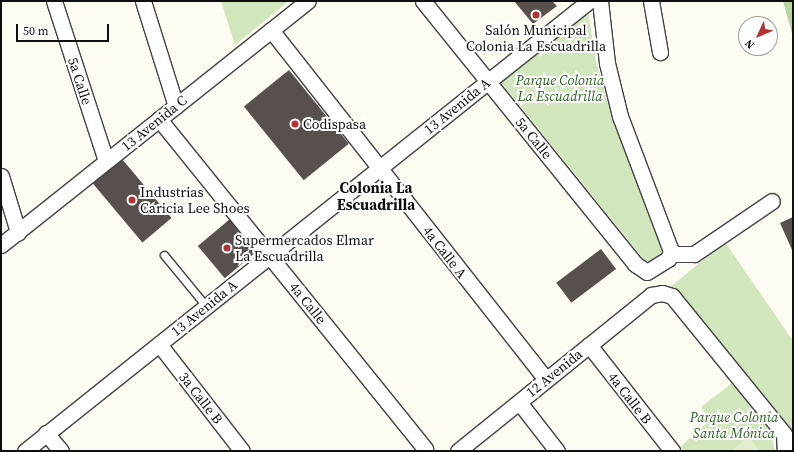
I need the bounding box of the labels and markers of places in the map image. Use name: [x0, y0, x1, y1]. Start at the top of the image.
marker: Salón Municipal Colonia La Escuadrilla: [531, 10, 541, 20]
place label: Salón Municipal Colonia La Escuadrilla: [466, 22, 606, 54]
place label: Codispasa: [303, 116, 366, 132]
marker: Codispasa: [290, 119, 300, 129]
place label: Industrias Caricia Lee Shoes: [140, 184, 250, 216]
marker: Industrias Caricia Lee Shoes: [127, 195, 137, 205]
place label: Supermercados Elmar La Escuadrilla: [235, 232, 374, 264]
marker: Supermercados Elmar La Escuadrilla: [222, 243, 232, 253]

